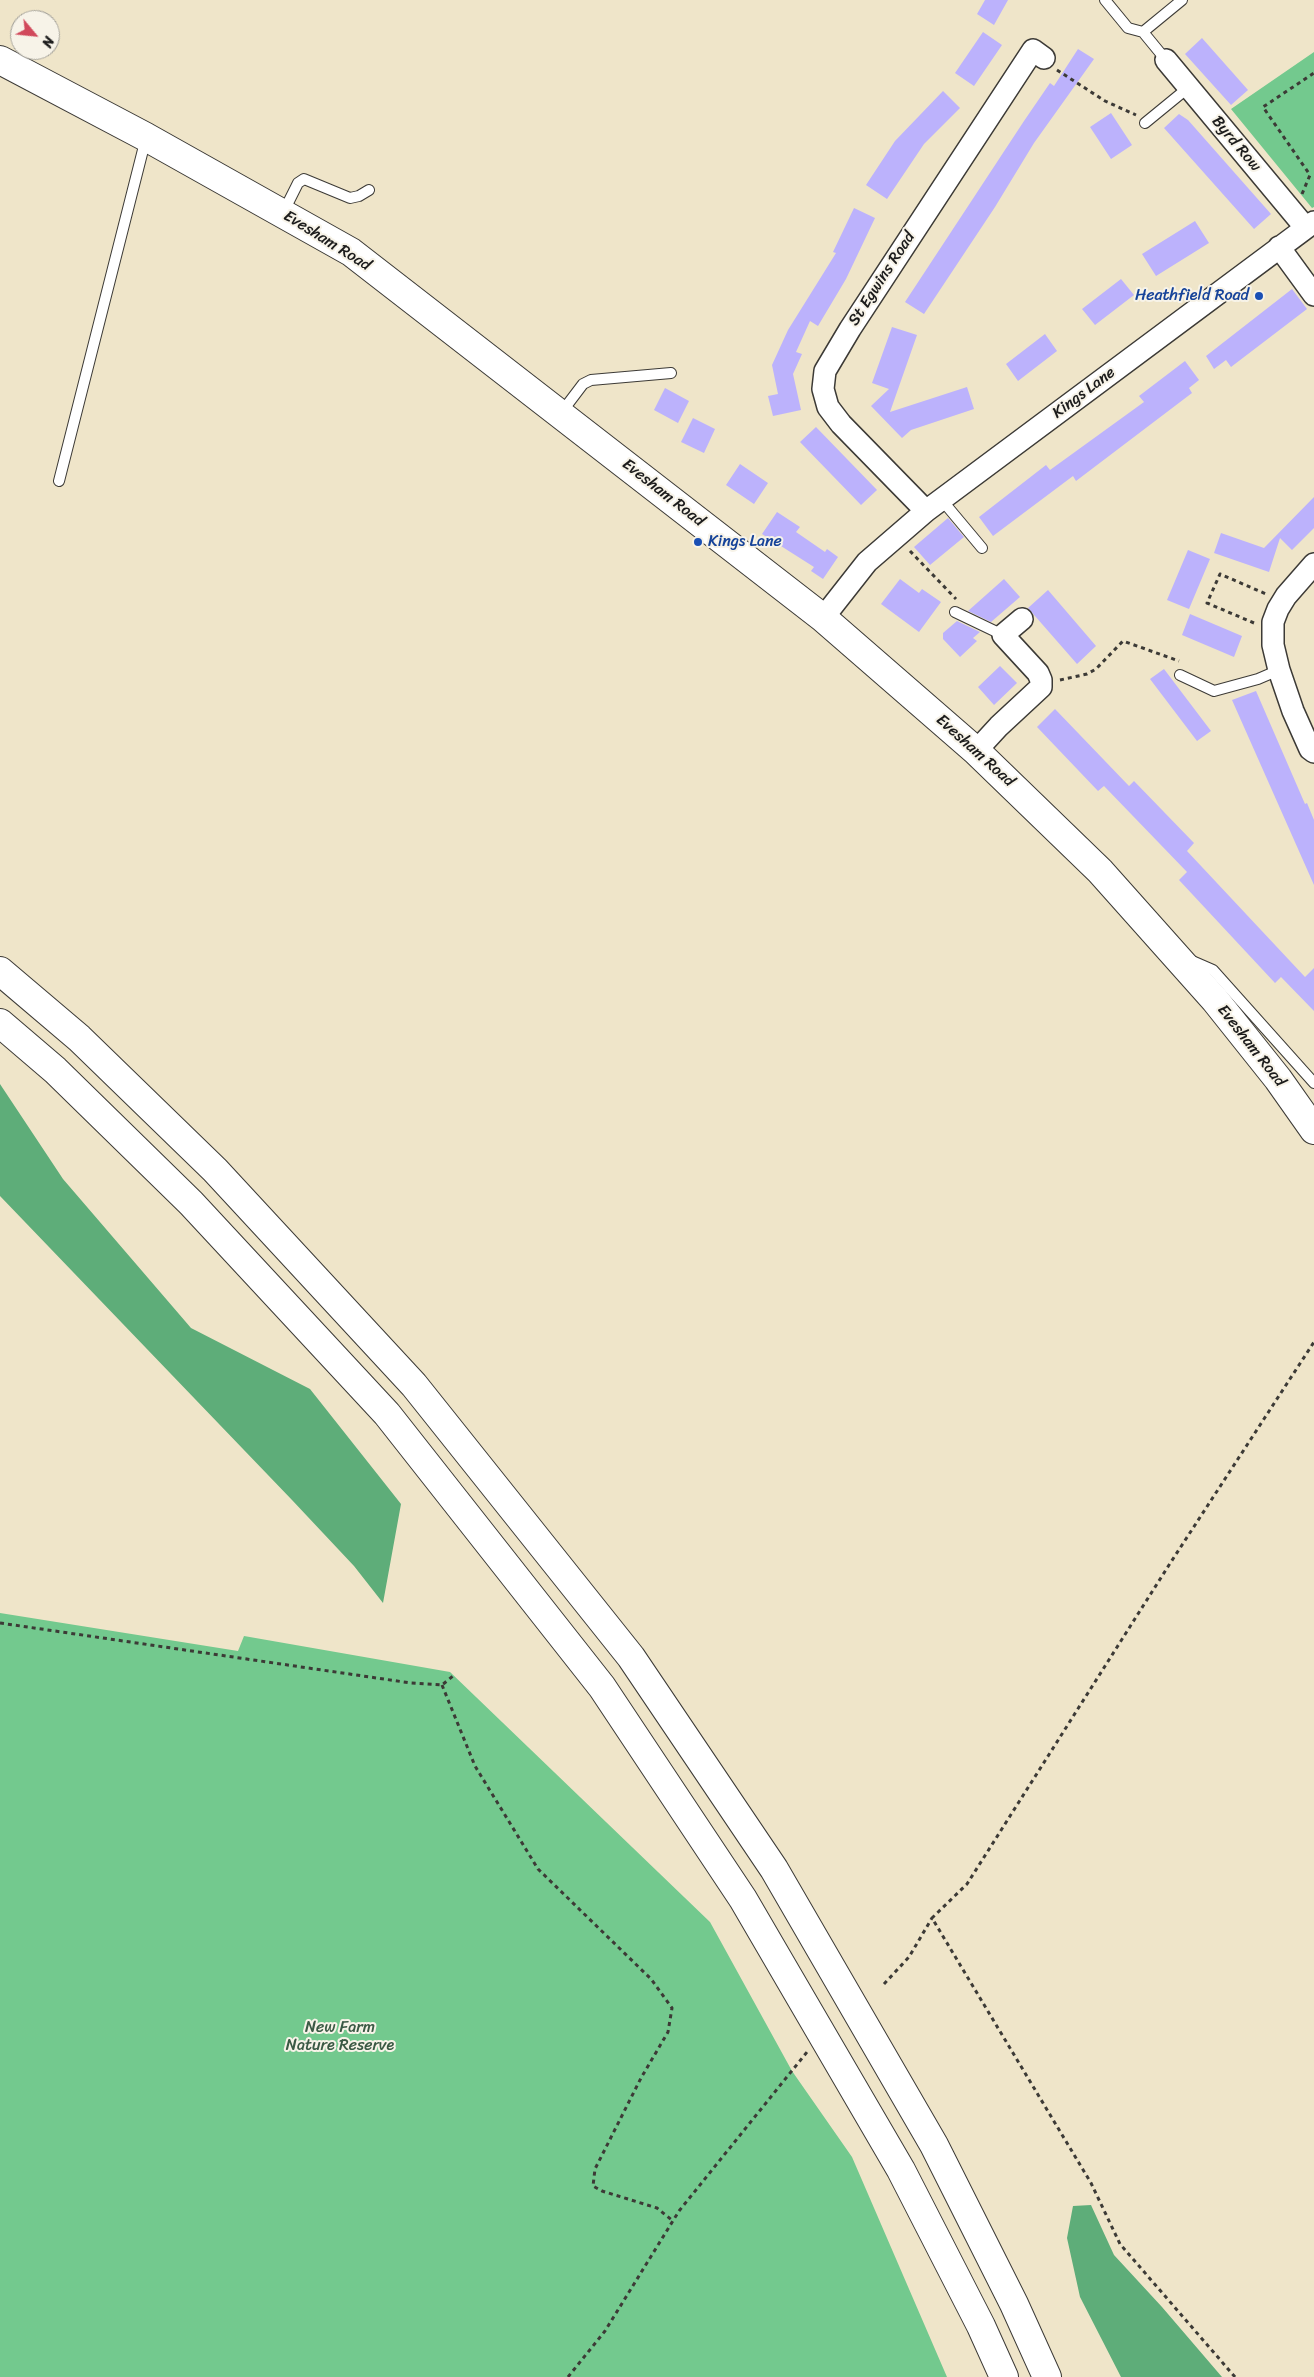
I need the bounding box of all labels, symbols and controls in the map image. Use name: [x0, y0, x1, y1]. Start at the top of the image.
north arrow: [10, 10, 60, 60]
text: N: [34, 32, 61, 52]
street label: Byrd Row: [1207, 112, 1265, 176]
street label: Evesham Road: [280, 207, 374, 275]
street label: St Egwins Road: [844, 228, 920, 330]
place label: Heathfield Road: [1135, 286, 1249, 306]
marker: Heathfield Road: [1253, 290, 1265, 302]
street label: Kings Lane: [1049, 363, 1119, 423]
street label: Evesham Road: [618, 455, 708, 531]
place label: Kings Lane: [708, 532, 782, 552]
marker: Kings Lane: [692, 536, 704, 548]
street label: Evesham Road: [932, 711, 1018, 791]
street label: Evesham Road: [1213, 1001, 1289, 1091]
park label: New Farm Nature Reserve: [286, 2018, 394, 2056]

